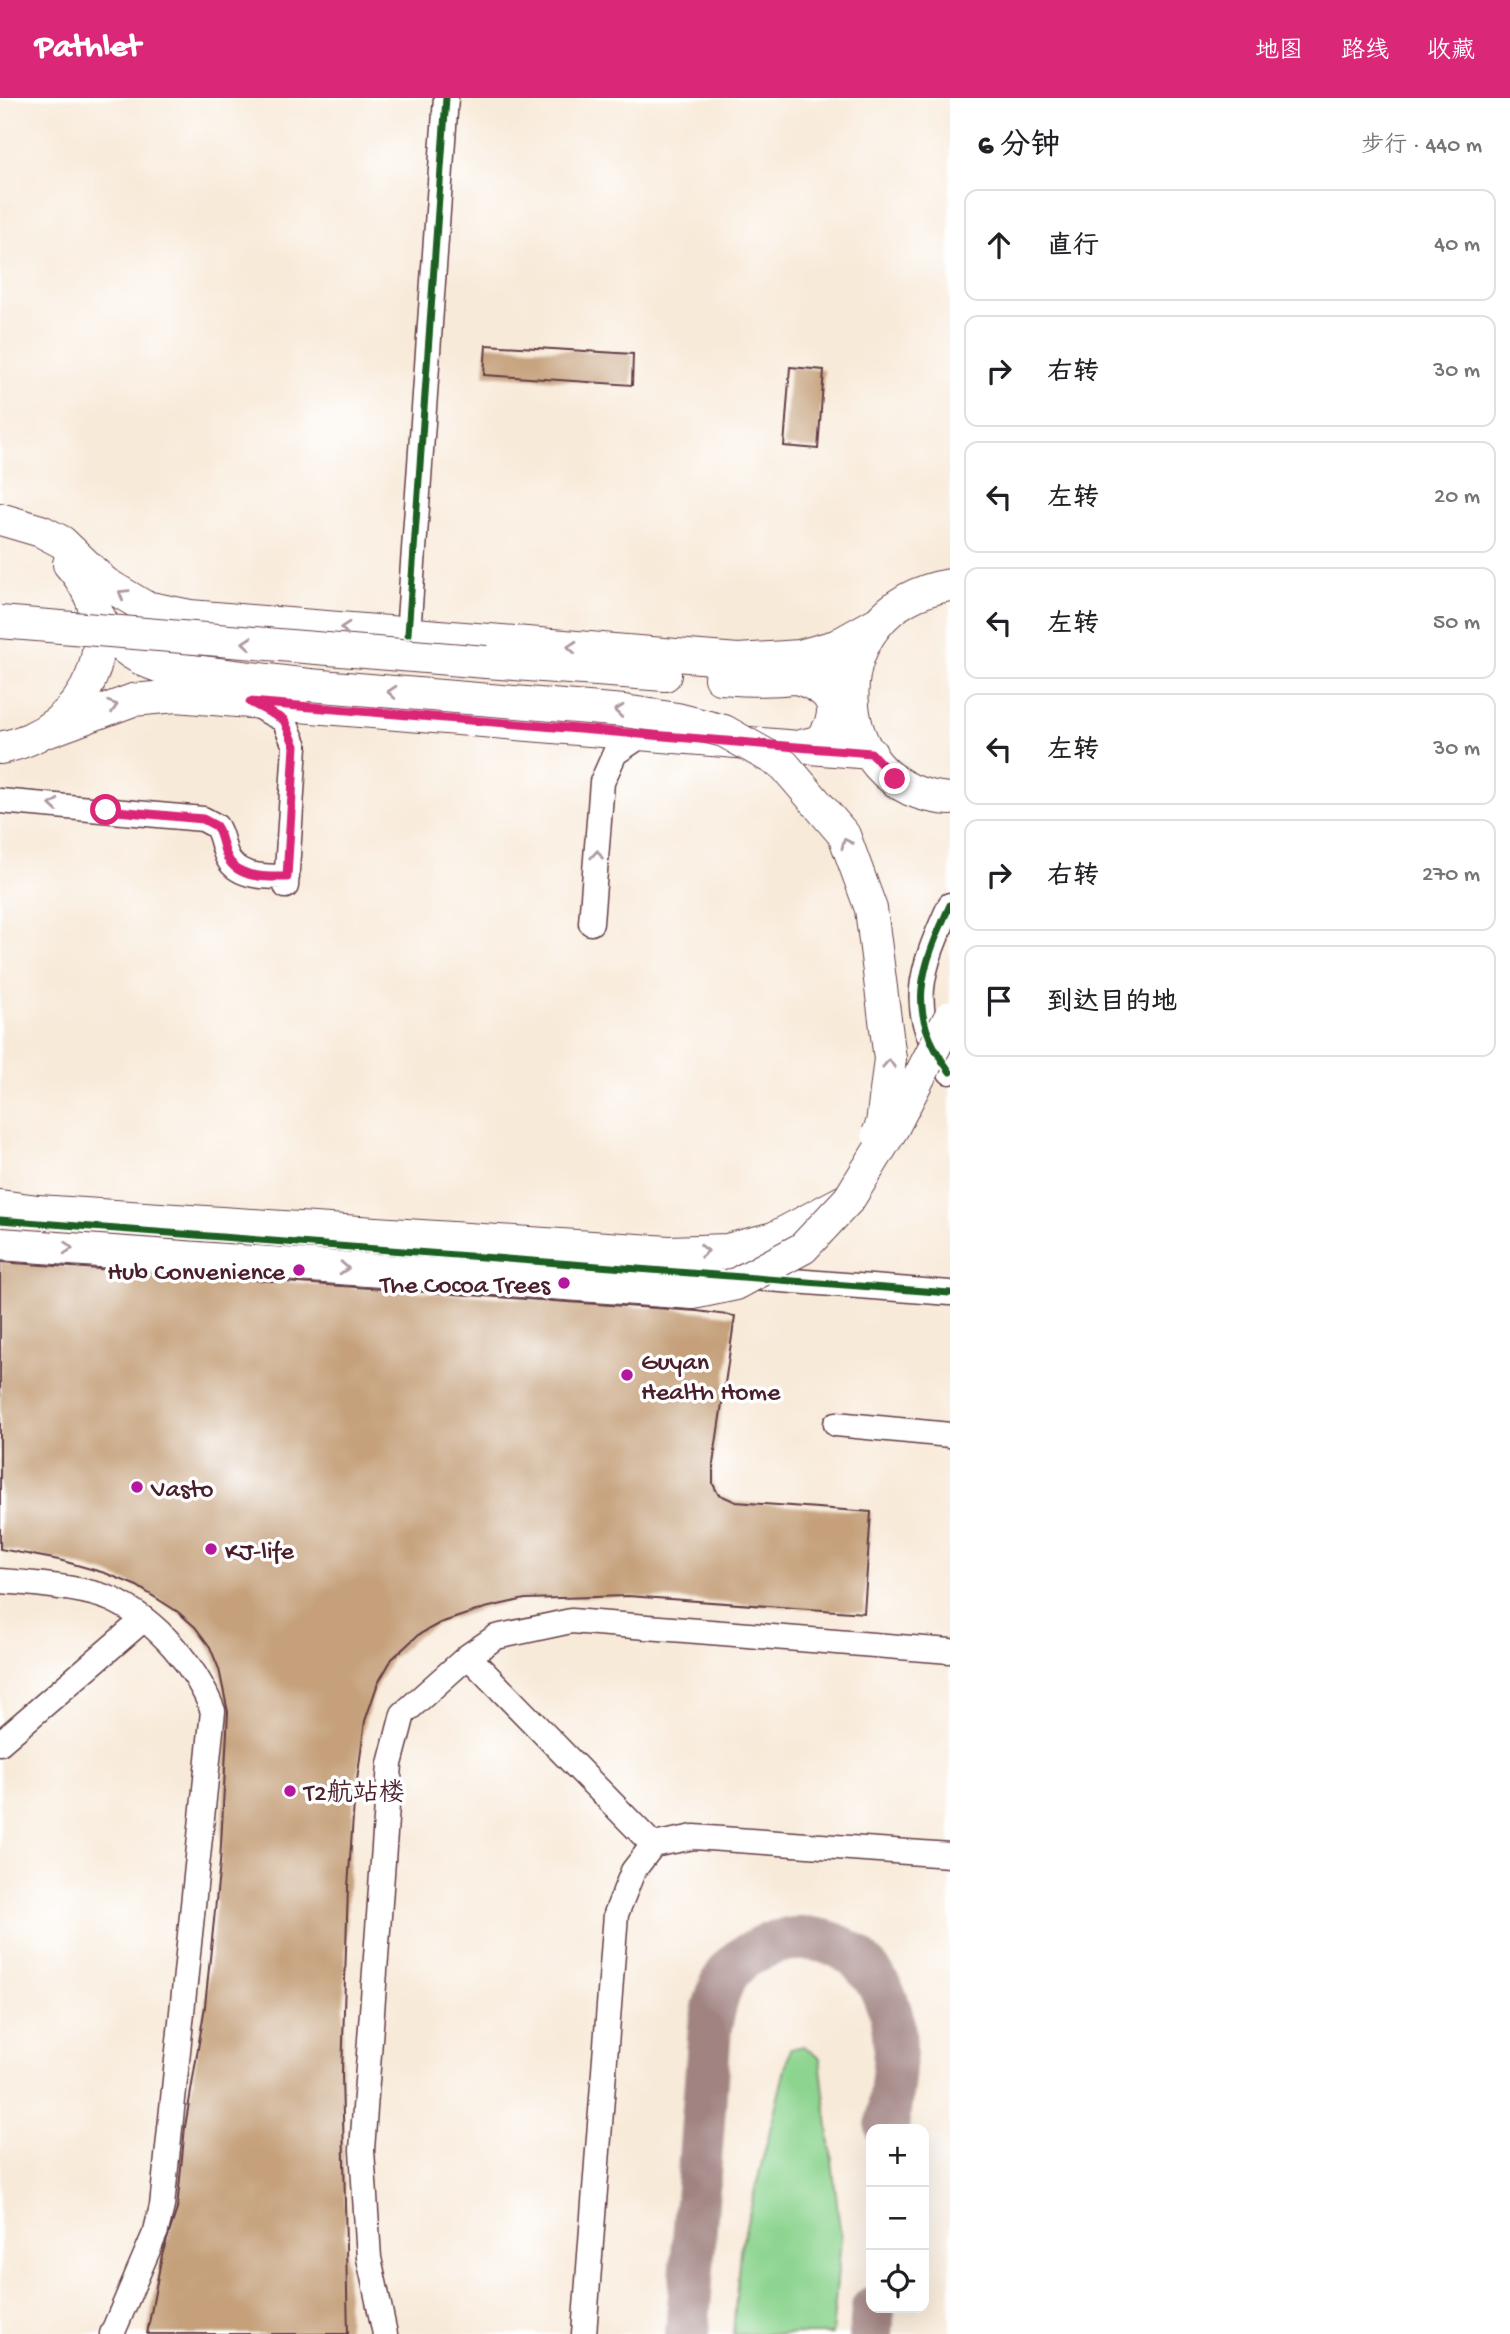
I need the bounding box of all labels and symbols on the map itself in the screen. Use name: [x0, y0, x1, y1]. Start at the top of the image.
one-way arrow: [117, 589, 130, 602]
one-way arrow: [339, 621, 350, 636]
one-way arrow: [241, 636, 252, 651]
one-way arrow: [566, 640, 577, 655]
one-way arrow: [387, 685, 398, 700]
one-way arrow: [106, 700, 118, 715]
one-way arrow: [613, 704, 624, 719]
route end: [879, 763, 910, 794]
route start: [90, 794, 121, 825]
one-way arrow: [48, 798, 59, 813]
one-way arrow: [840, 838, 854, 850]
one-way arrow: [589, 849, 604, 860]
one-way arrow: [881, 1059, 896, 1070]
one-way arrow: [63, 1241, 74, 1256]
one-way arrow: [699, 1243, 709, 1259]
place label: Hub Convenience: [107, 1259, 286, 1290]
one-way arrow: [339, 1260, 350, 1275]
marker: Hub Convenience: [291, 1262, 307, 1278]
place label: The Cocoa Trees: [378, 1272, 551, 1303]
marker: The Cocoa Trees: [556, 1275, 572, 1291]
place label: Guyan Health Home: [641, 1349, 781, 1410]
marker: Guyan Health Home: [619, 1367, 635, 1383]
place label: Vasto: [150, 1476, 214, 1507]
marker: Vasto: [129, 1479, 145, 1495]
place label: KJ-life: [225, 1538, 295, 1569]
marker: KJ-life: [203, 1541, 219, 1557]
place label: T2航站楼: [302, 1778, 405, 1811]
marker: T2航站楼: [282, 1783, 298, 1799]

